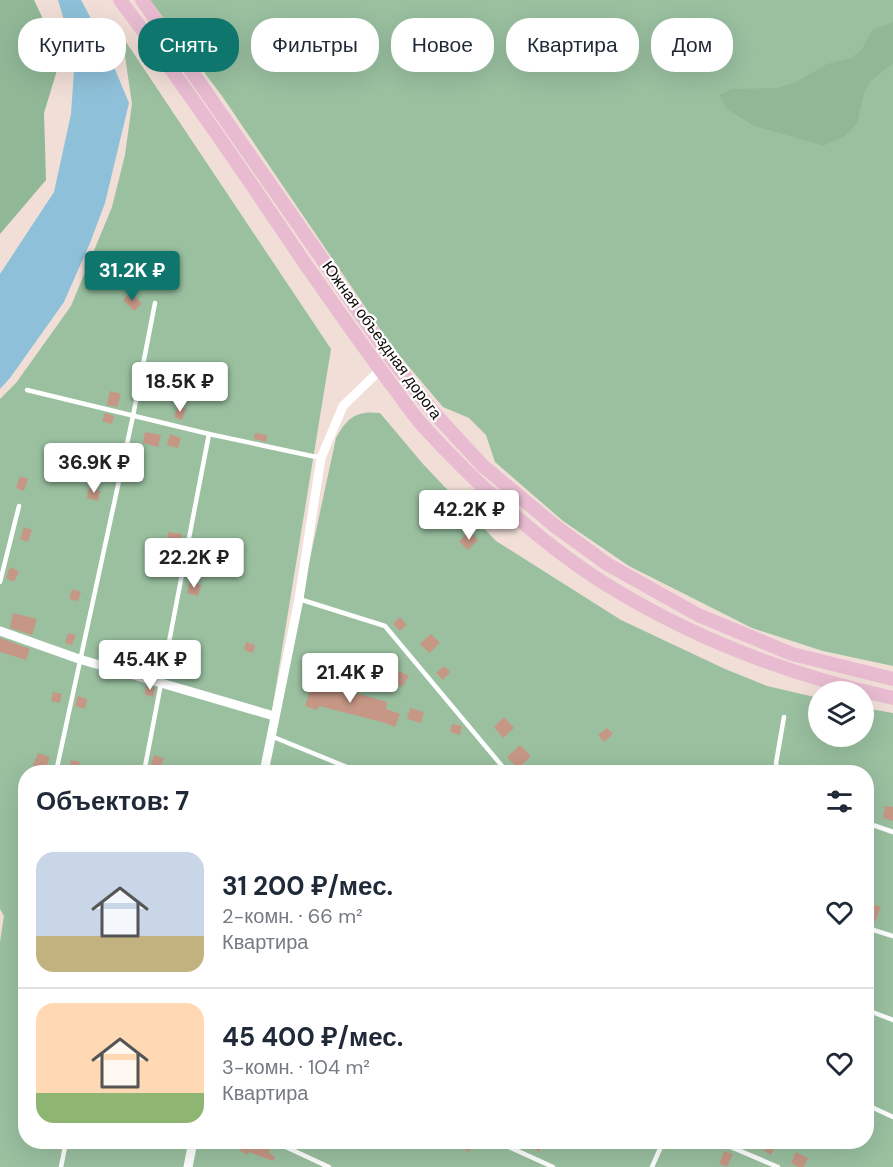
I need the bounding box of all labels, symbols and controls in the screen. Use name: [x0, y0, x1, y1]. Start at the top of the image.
chip: Купить: [18, 18, 126, 72]
chip: Снять: [138, 18, 239, 72]
chip: Фильтры: [251, 18, 379, 72]
chip: Новое: [391, 18, 494, 72]
chip: Квартира: [506, 18, 639, 72]
chip: Дом: [651, 18, 733, 72]
pin: 31.2K ₽: [77, 251, 187, 302]
text: 31.2K ₽: [99, 257, 165, 283]
street label: Южная объездная дорога: [317, 257, 447, 424]
pin: 18.5K ₽: [125, 362, 235, 413]
text: 18.5K ₽: [146, 368, 214, 394]
pin: 36.9K ₽: [39, 443, 149, 494]
text: 36.9K ₽: [58, 449, 130, 475]
pin: 42.2K ₽: [414, 490, 524, 541]
text: 42.2K ₽: [433, 496, 505, 522]
pin: 22.2K ₽: [139, 538, 249, 589]
text: 22.2K ₽: [159, 544, 229, 570]
pin: 45.4K ₽: [95, 640, 205, 691]
text: 45.4K ₽: [113, 646, 187, 672]
pin: 21.4K ₽: [295, 653, 405, 704]
text: 21.4K ₽: [316, 659, 384, 685]
map controls: [808, 681, 874, 747]
button: layers: [808, 681, 874, 747]
text: Объектов: 7: [36, 784, 189, 818]
icon: filters: [823, 785, 856, 818]
text: 31 200 ₽/мес.: [222, 869, 393, 903]
icon: home: [84, 876, 156, 948]
icon: heart: [823, 896, 856, 929]
text: 2-комн. · 66 m²: [222, 903, 363, 929]
text: Квартира: [222, 929, 308, 955]
text: 45 400 ₽/мес.: [222, 1020, 403, 1054]
icon: home: [84, 1027, 156, 1099]
icon: heart: [823, 1047, 856, 1080]
text: 3-комн. · 104 m²: [222, 1054, 370, 1080]
text: Квартира: [222, 1080, 308, 1106]

